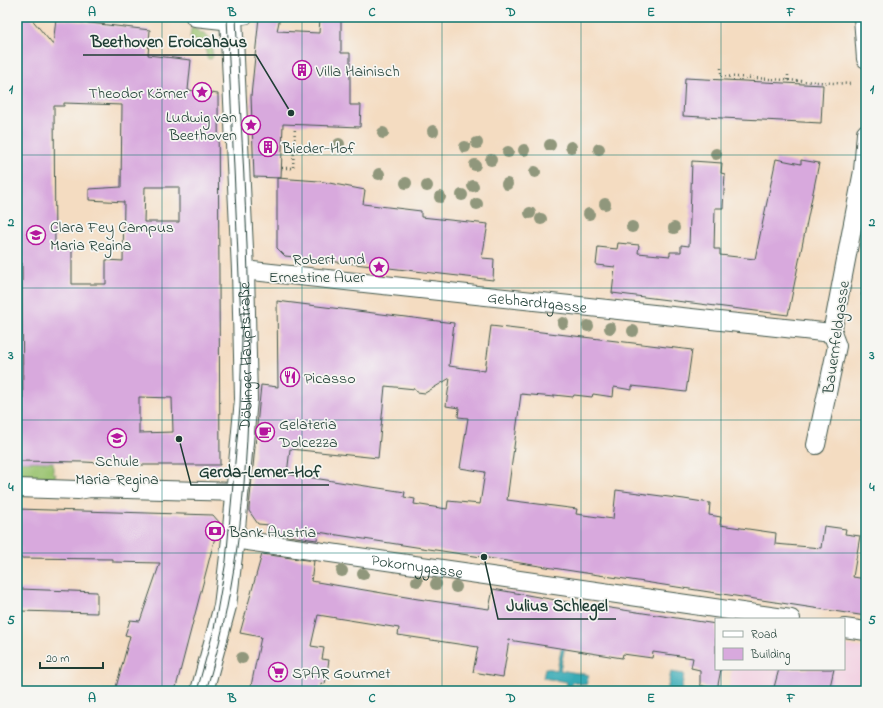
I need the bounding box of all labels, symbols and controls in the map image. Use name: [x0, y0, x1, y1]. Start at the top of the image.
text: A: [88, 3, 96, 22]
text: B: [227, 3, 237, 22]
text: C: [368, 3, 376, 22]
text: D: [505, 3, 516, 22]
text: E: [647, 3, 655, 22]
text: F: [786, 3, 796, 22]
callout: Beethoven Eroicahaus: [83, 26, 256, 55]
text: Beethoven Eroicahaus: [90, 30, 248, 55]
building icon: Villa Hainisch: [291, 59, 313, 81]
place label: Villa Hainisch: [315, 60, 400, 84]
text: 1: [9, 80, 14, 99]
text: 1: [870, 80, 875, 99]
place icon: Theodor Körner: [191, 81, 213, 103]
place label: Theodor Körner: [88, 82, 188, 106]
place label: Ludwig van Beethoven: [166, 106, 237, 148]
place icon: Ludwig van Beethoven: [240, 114, 262, 136]
building icon: Bieder-Hof: [257, 136, 279, 158]
place label: Bieder-Hof: [281, 137, 356, 161]
text: 2: [7, 213, 15, 232]
text: 2: [868, 213, 876, 232]
place label: Clara Fey Campus Maria Regina: [50, 216, 174, 258]
school or university icon: Clara Fey Campus Maria Regina: [25, 224, 47, 246]
place label: Robert und Ernestine Auer: [269, 248, 365, 290]
place icon: Robert und Ernestine Auer: [368, 256, 390, 278]
street label: Bauernfeldgasse: [817, 278, 857, 396]
street label: Döblinger Hauptstraße: [233, 281, 260, 432]
street label: Gebhardtgasse: [486, 286, 589, 321]
text: 3: [7, 346, 14, 365]
text: 3: [868, 346, 875, 365]
restaurant icon: Picasso: [279, 366, 301, 388]
place label: Picasso: [304, 367, 356, 391]
place label: Gelateria Dolcezza: [278, 413, 338, 455]
cafe icon: Gelateria Dolcezza: [254, 421, 276, 443]
school or university icon: Schule Maria-Regina: [106, 427, 128, 449]
place label: Schule Maria-Regina: [75, 450, 159, 492]
callout: Gerda-Lerner-Hof: [191, 456, 329, 485]
text: Gerda-Lerner-Hof: [199, 460, 322, 485]
text: 4: [7, 478, 14, 497]
text: 4: [868, 478, 875, 497]
bank icon: Bank Austria: [204, 520, 226, 542]
place label: Bank Austria: [228, 521, 316, 545]
street label: Pokornygasse: [369, 549, 465, 586]
callout: Julius Schlegel: [498, 590, 616, 619]
text: Julius Schlegel: [506, 594, 608, 621]
text: 5: [7, 611, 15, 630]
text: 5: [868, 611, 876, 630]
legend: [715, 618, 845, 670]
text: Road: [751, 626, 777, 644]
scale bar: [40, 644, 103, 670]
text: Building: [750, 646, 790, 665]
text: 20 m: [46, 650, 69, 668]
supermarket icon: SPAR Gourmet: [267, 661, 289, 683]
place label: SPAR Gourmet: [292, 662, 391, 686]
text: A: [88, 689, 96, 708]
text: B: [227, 689, 237, 708]
text: C: [368, 689, 376, 708]
text: D: [505, 689, 516, 708]
text: E: [647, 689, 655, 708]
text: F: [786, 689, 796, 708]

